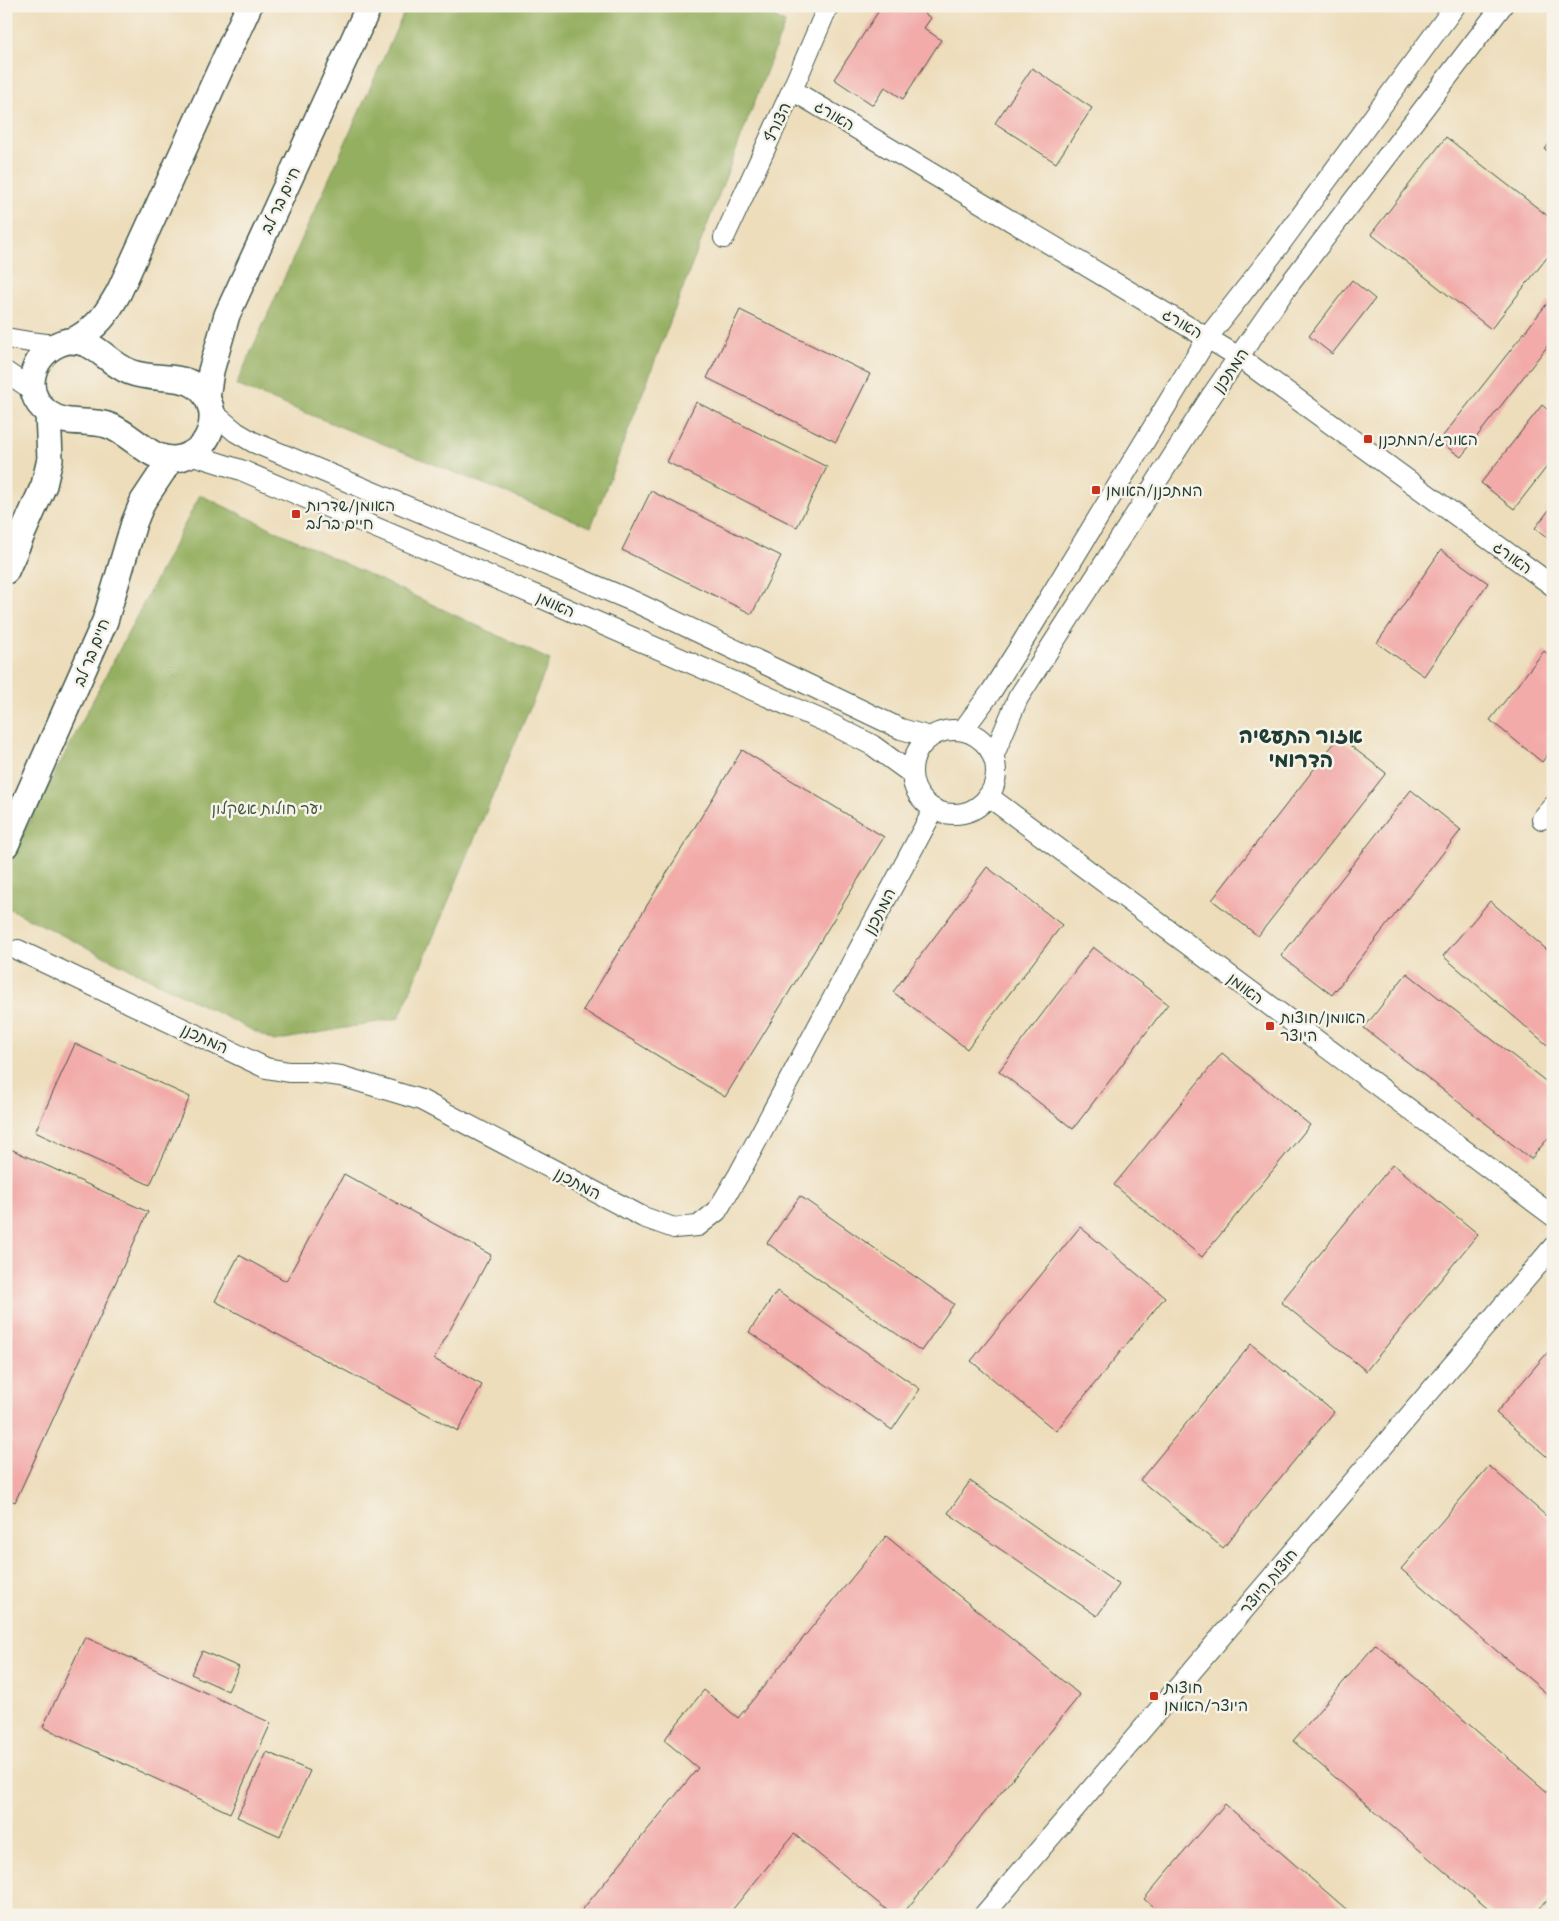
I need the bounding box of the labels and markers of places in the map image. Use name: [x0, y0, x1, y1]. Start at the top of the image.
place label: האורג/המתכנן: [1378, 428, 1478, 450]
marker: האורג/המתכנן: [1362, 433, 1374, 445]
place label: המתכנן/האומן: [1106, 479, 1203, 501]
marker: המתכנן/האומן: [1090, 484, 1102, 496]
place label: האומן/שדרות חיים ברלב: [305, 494, 395, 534]
marker: האומן/שדרות חיים ברלב: [290, 508, 302, 520]
place label: האומן/חוצות היוצר: [1279, 1006, 1366, 1046]
marker: האומן/חוצות היוצר: [1264, 1020, 1276, 1032]
place label: חוצות היוצר/האומן: [1163, 1676, 1248, 1716]
marker: חוצות היוצר/האומן: [1148, 1690, 1160, 1702]

